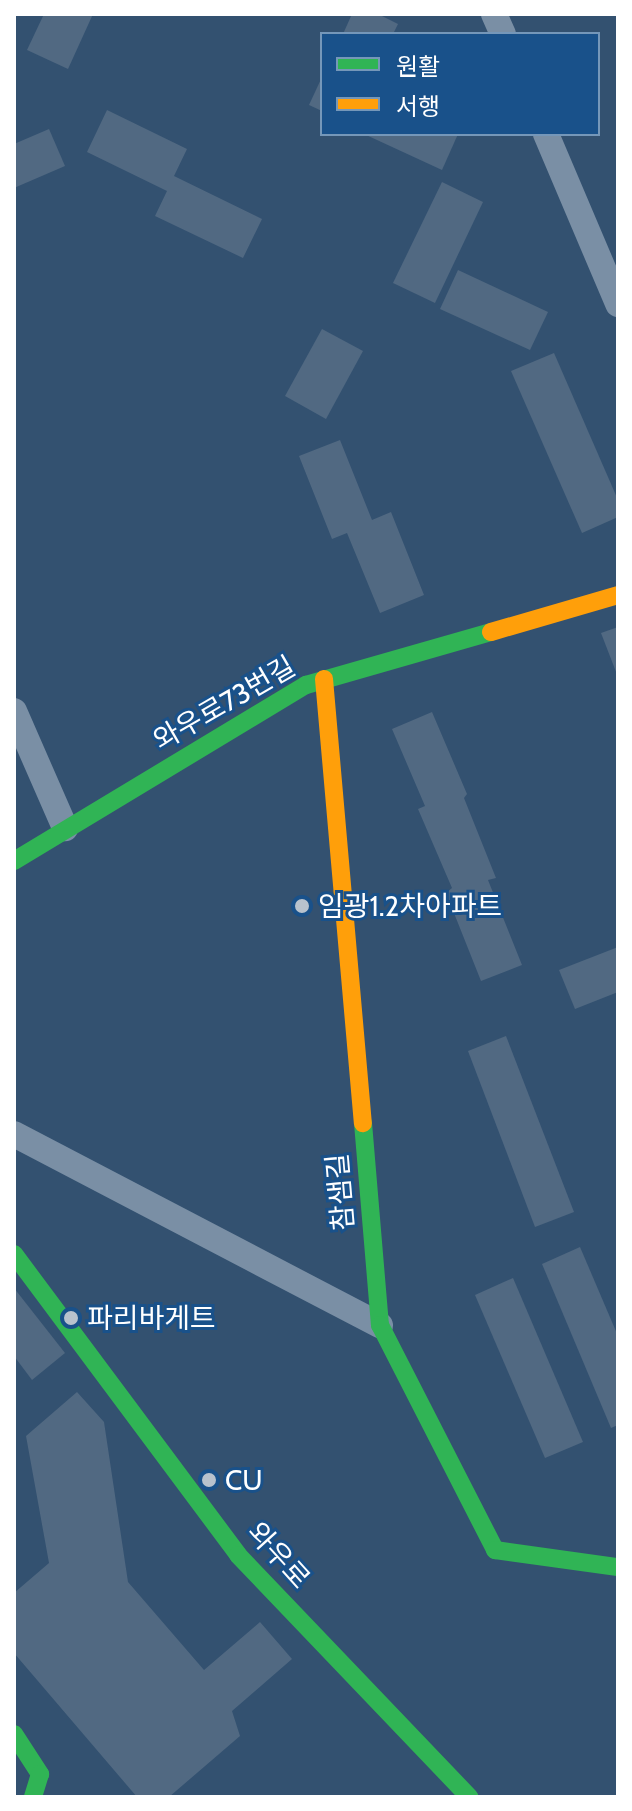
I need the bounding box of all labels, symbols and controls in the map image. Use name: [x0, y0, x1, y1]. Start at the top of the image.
legend: [320, 32, 600, 136]
text: 원활: [396, 52, 440, 81]
text: 서행: [396, 92, 440, 121]
street label: 와우로73번길: [147, 649, 301, 757]
place label: 임광1.2차아파트: [318, 889, 502, 923]
marker: 임광1.2차아파트: [293, 897, 311, 915]
street label: 참샘길: [320, 1152, 360, 1232]
place label: 파리바게트: [87, 1301, 216, 1335]
marker: 파리바게트: [62, 1309, 80, 1327]
place label: CU: [225, 1463, 263, 1497]
marker: CU: [200, 1471, 218, 1489]
street label: 와우로: [241, 1515, 317, 1595]

